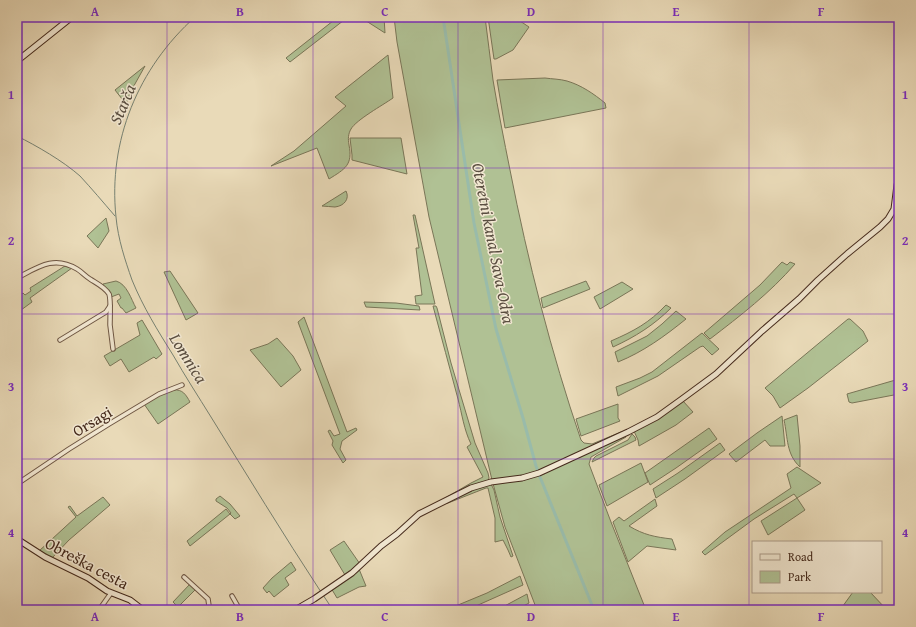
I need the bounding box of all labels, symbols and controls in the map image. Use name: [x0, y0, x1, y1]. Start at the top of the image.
text: A: [91, 2, 100, 21]
text: B: [236, 2, 244, 21]
text: C: [381, 2, 389, 21]
text: D: [527, 2, 535, 21]
text: E: [673, 2, 680, 21]
text: F: [818, 2, 825, 21]
water label: Starča: [102, 80, 142, 128]
text: 1: [8, 85, 14, 104]
text: 1: [902, 85, 908, 104]
water label: Oteretni kanal Sava-Odra: [466, 161, 522, 326]
text: 2: [8, 231, 15, 250]
text: 2: [902, 231, 909, 250]
water label: Lomnica: [163, 327, 214, 388]
text: 3: [8, 377, 14, 396]
text: 3: [902, 377, 908, 396]
street label: Orsagi: [68, 399, 117, 442]
text: 4: [8, 523, 15, 542]
text: 4: [902, 523, 909, 542]
street label: Obreška cesta: [41, 531, 133, 595]
legend: [752, 541, 882, 593]
text: Road: [788, 548, 814, 565]
text: Park: [788, 568, 812, 585]
text: A: [91, 607, 100, 626]
text: B: [236, 607, 244, 626]
text: C: [381, 607, 389, 626]
text: D: [527, 607, 535, 626]
text: E: [673, 607, 680, 626]
text: F: [818, 607, 825, 626]

